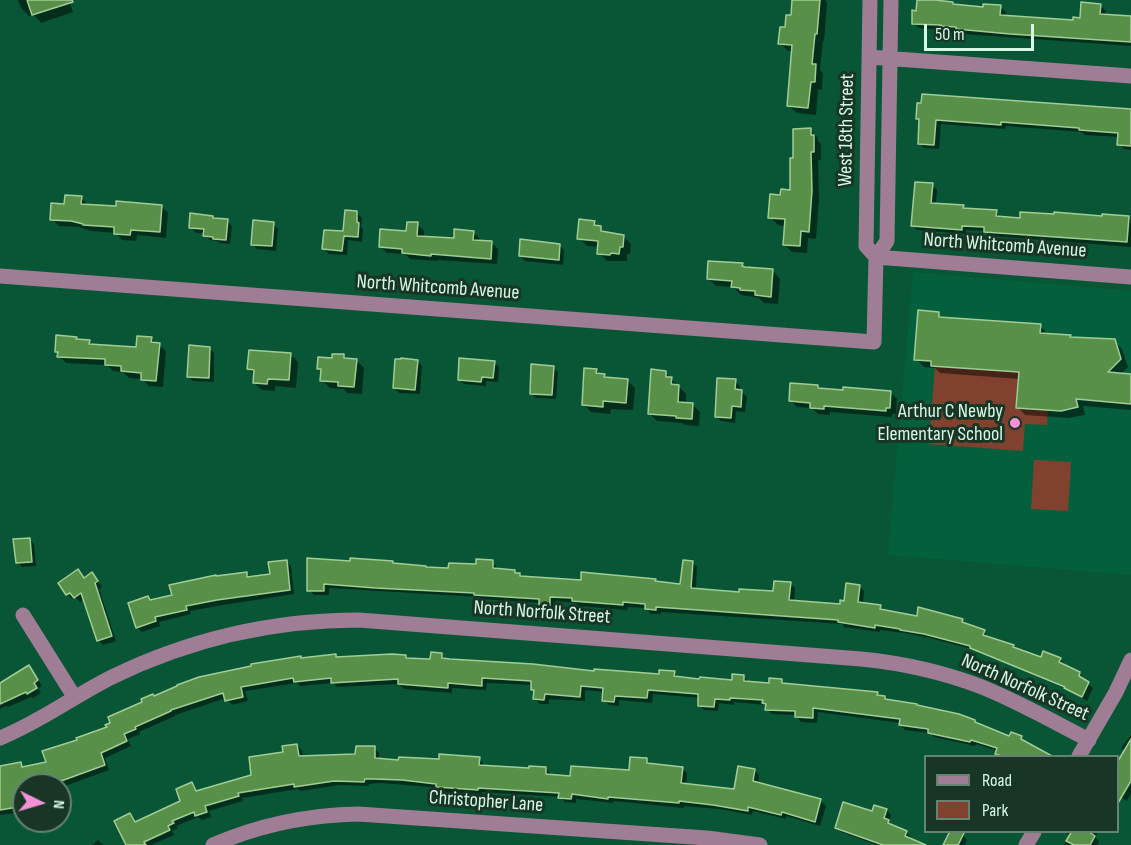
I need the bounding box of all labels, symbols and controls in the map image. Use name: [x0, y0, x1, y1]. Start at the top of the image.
scale bar: [927, 12, 1036, 50]
text: 50 m: [935, 24, 965, 45]
street label: West 18th Street: [834, 73, 860, 187]
street label: North Whitcomb Avenue: [923, 228, 1087, 264]
street label: North Whitcomb Avenue: [356, 270, 520, 306]
place label: Arthur C Newby Elementary School: [877, 400, 1003, 447]
marker: Arthur C Newby Elementary School: [1008, 416, 1022, 430]
street label: North Norfolk Street: [473, 596, 611, 630]
street label: North Norfolk Street: [957, 649, 1093, 727]
legend: [924, 755, 1119, 833]
text: Road: [982, 770, 1012, 791]
north arrow: [12, 773, 72, 833]
street label: Christopher Lane: [428, 786, 544, 818]
text: N: [49, 799, 68, 810]
text: Park: [982, 800, 1008, 821]

